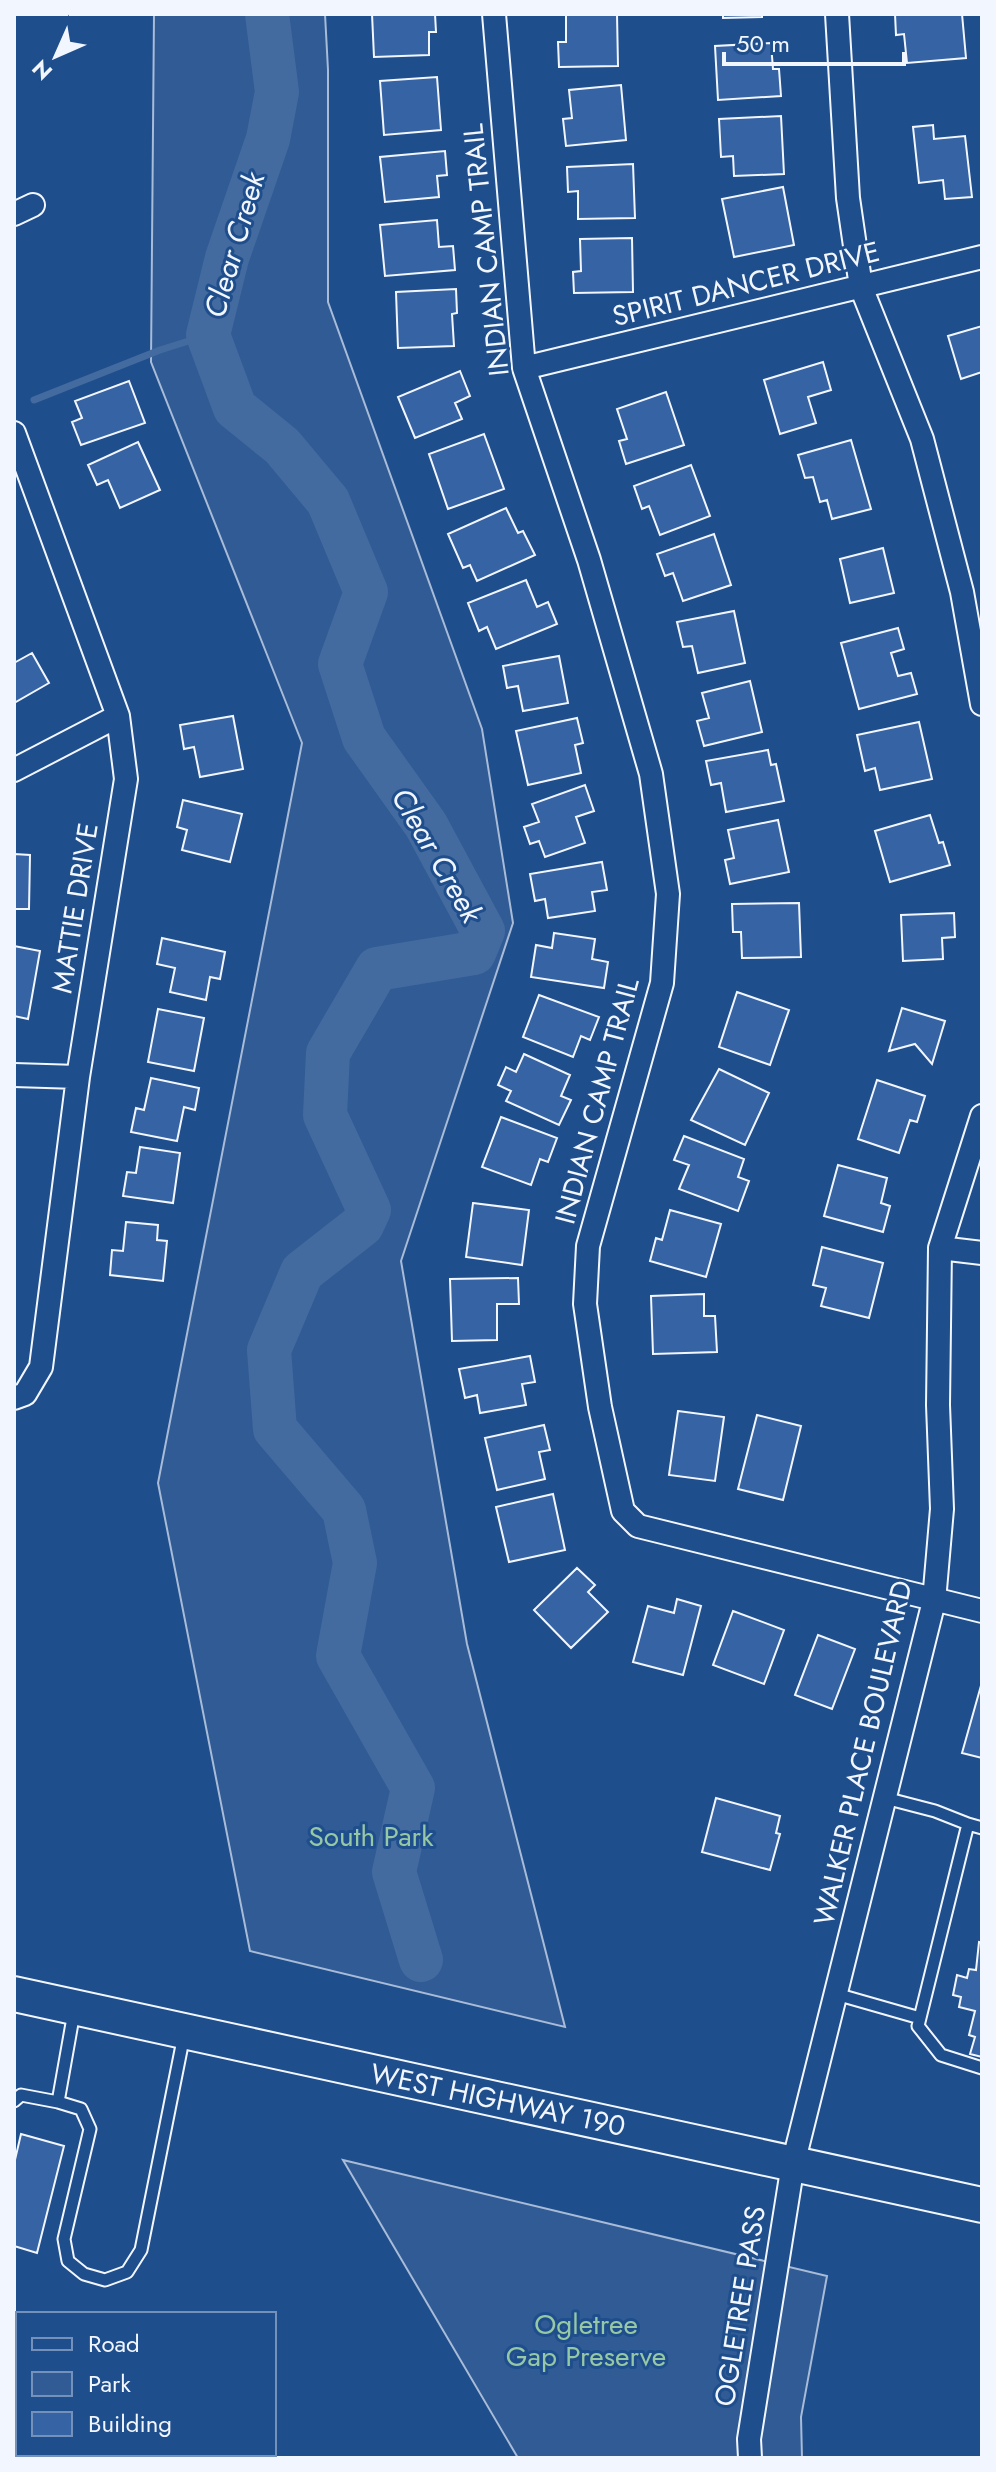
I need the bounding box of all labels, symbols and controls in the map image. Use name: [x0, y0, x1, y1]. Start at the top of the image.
north arrow: [16, 16, 96, 96]
scale bar: [724, 16, 904, 66]
text: 50 m: [736, 26, 790, 61]
text: N: [24, 53, 59, 88]
street label: INDIAN CAMP TRAIL: [452, 121, 520, 378]
water label: Clear Creek: [193, 166, 276, 323]
street label: SPIRIT DANCER DRIVE: [608, 231, 884, 337]
water label: Clear Creek: [381, 779, 494, 932]
street label: MATTIE DRIVE: [41, 820, 109, 996]
street label: INDIAN CAMP TRAIL: [544, 973, 650, 1229]
street label: WALKER PLACE BOULEVARD: [803, 1576, 923, 1930]
park label: South Park: [308, 1816, 434, 1857]
street label: WEST HIGHWAY 190: [367, 2053, 629, 2147]
street label: OGLETREE PASS: [704, 2203, 776, 2409]
park label: Ogletree Gap Preserve: [506, 2304, 666, 2377]
legend: [16, 2312, 276, 2456]
text: Road: [88, 2326, 140, 2361]
text: Park: [88, 2366, 131, 2401]
text: Building: [88, 2406, 172, 2441]

